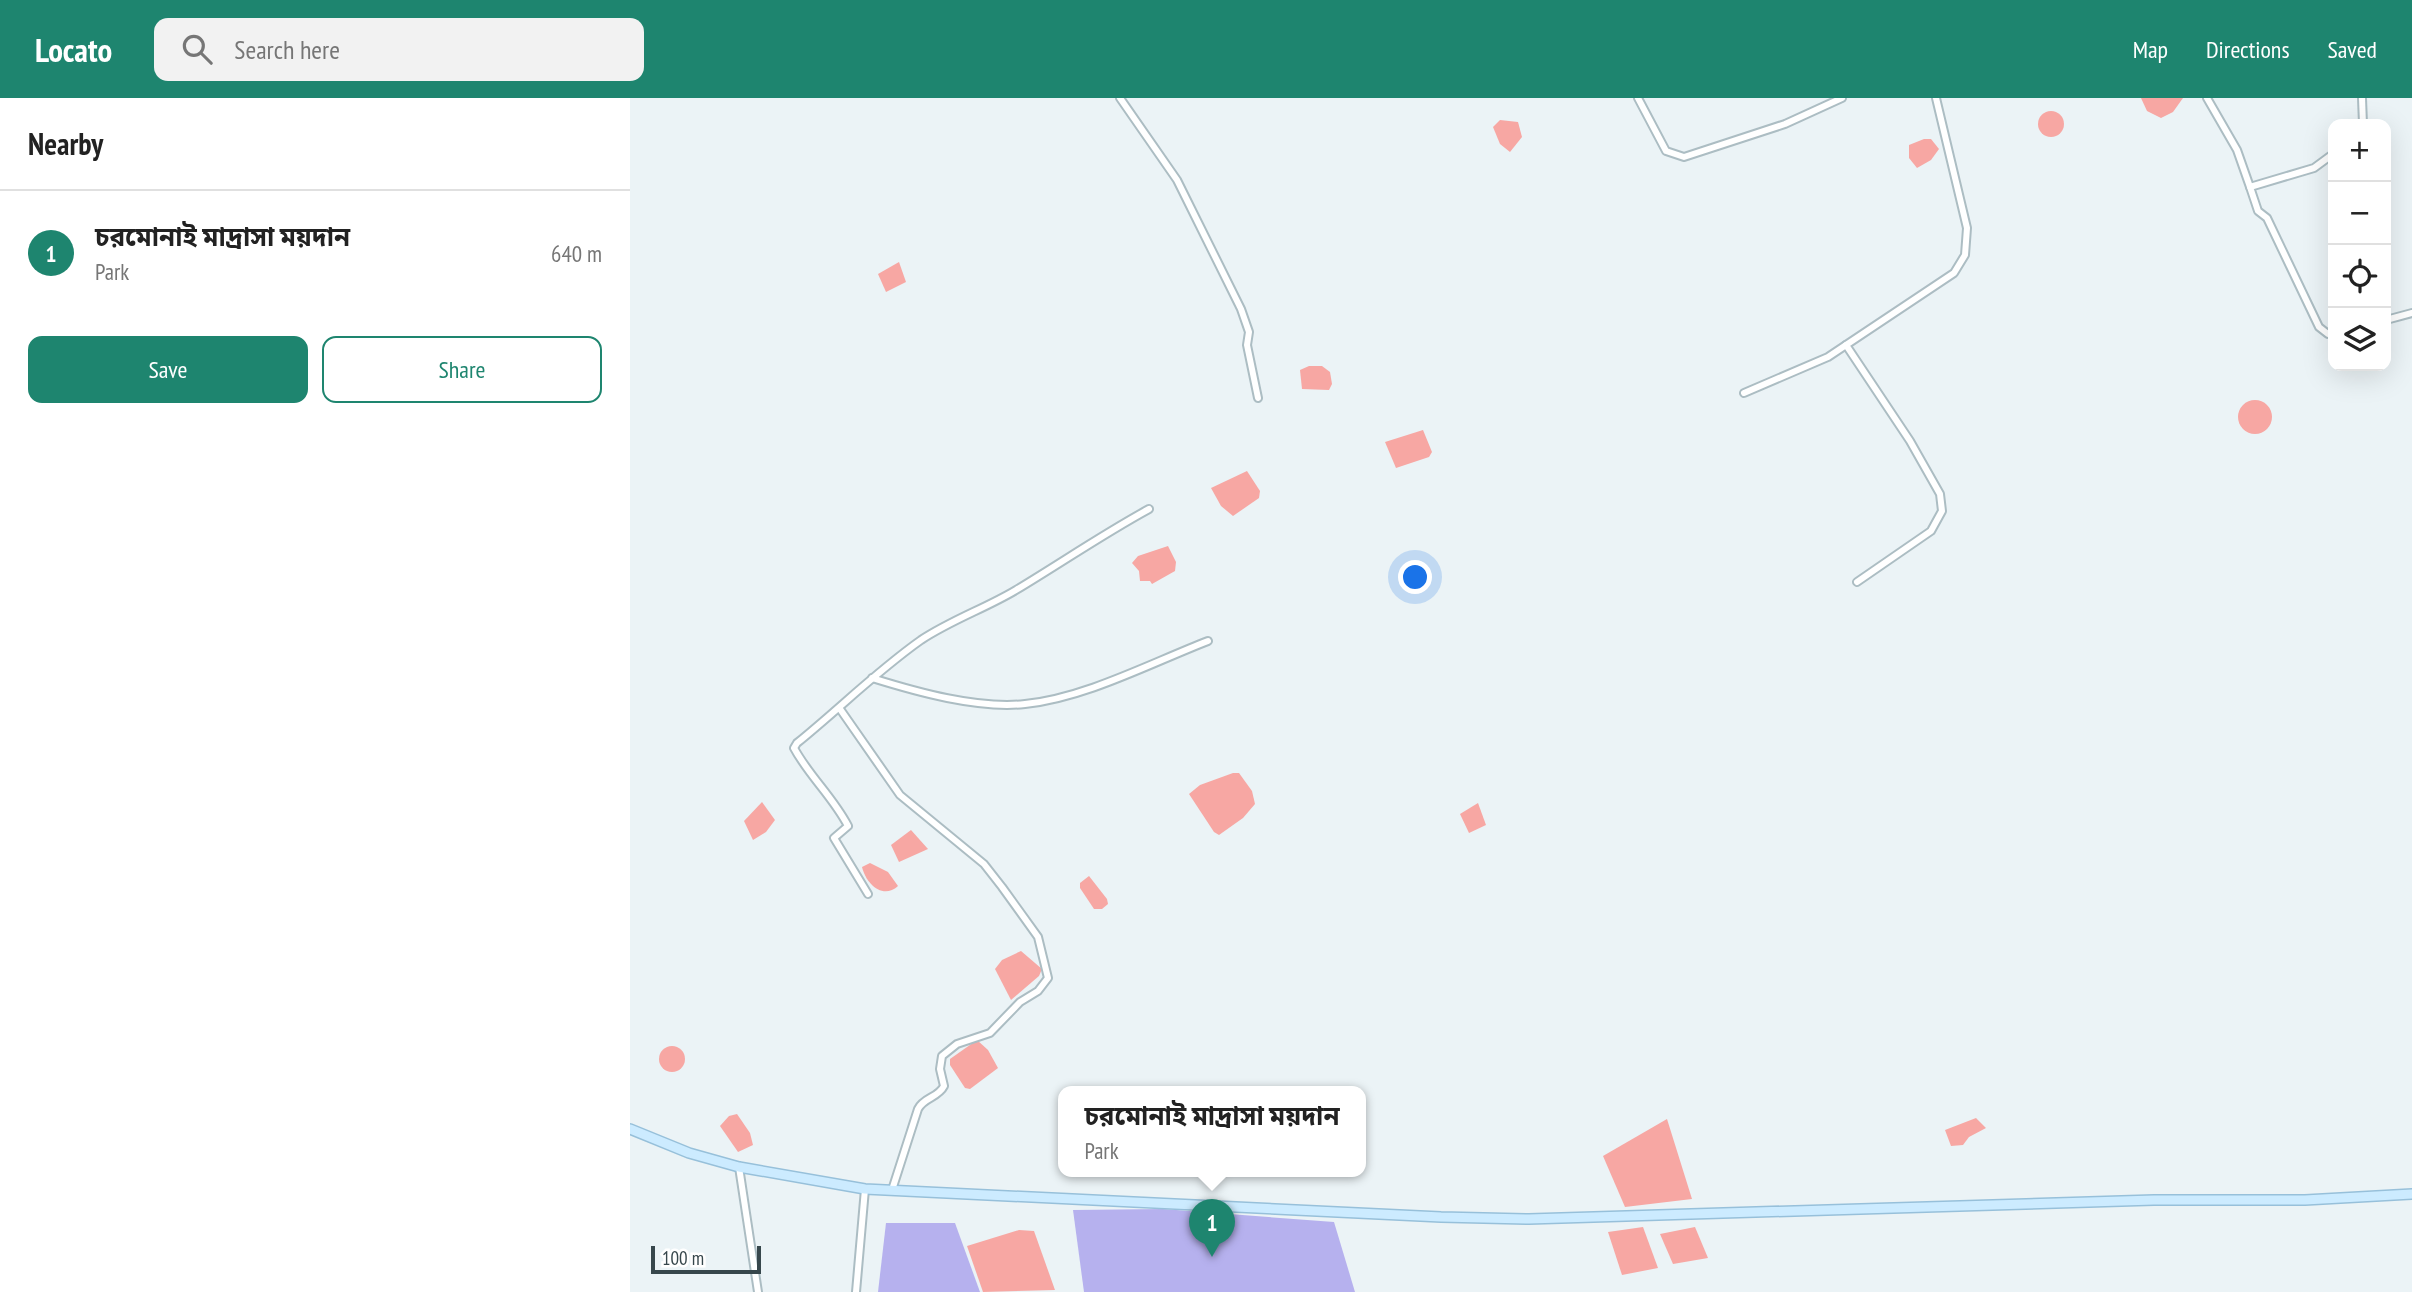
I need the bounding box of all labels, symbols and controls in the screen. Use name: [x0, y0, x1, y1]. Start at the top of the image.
search box: [154, 18, 644, 81]
text: Locato: [35, 28, 112, 71]
icon: search: [178, 30, 216, 68]
text: Search here: [234, 33, 340, 66]
text: Map: [2133, 34, 2168, 65]
text: Directions: [2206, 34, 2290, 65]
text: Saved: [2328, 34, 2377, 65]
map controls: [2328, 119, 2391, 371]
button: +: [2328, 119, 2391, 182]
text: Nearby: [28, 124, 103, 163]
button: −: [2328, 182, 2391, 245]
text: চরমোনাই মাদ্রাসা ময়দান: [95, 220, 350, 253]
text: 1: [46, 239, 57, 268]
text: 640 m: [551, 239, 602, 268]
button: locate: [2328, 245, 2391, 308]
text: Park: [95, 257, 129, 286]
button: layers: [2328, 308, 2391, 371]
button: Save: [28, 336, 308, 403]
button: Share: [322, 336, 602, 403]
your location: [1398, 560, 1432, 594]
popup: [1058, 1086, 1366, 1177]
text: চরমোনাই মাদ্রাসা ময়দান: [1084, 1099, 1340, 1132]
text: Park: [1084, 1136, 1119, 1165]
pin: 1: [1189, 1199, 1235, 1257]
scale bar: [651, 1243, 761, 1275]
text: 100 m: [662, 1246, 704, 1270]

